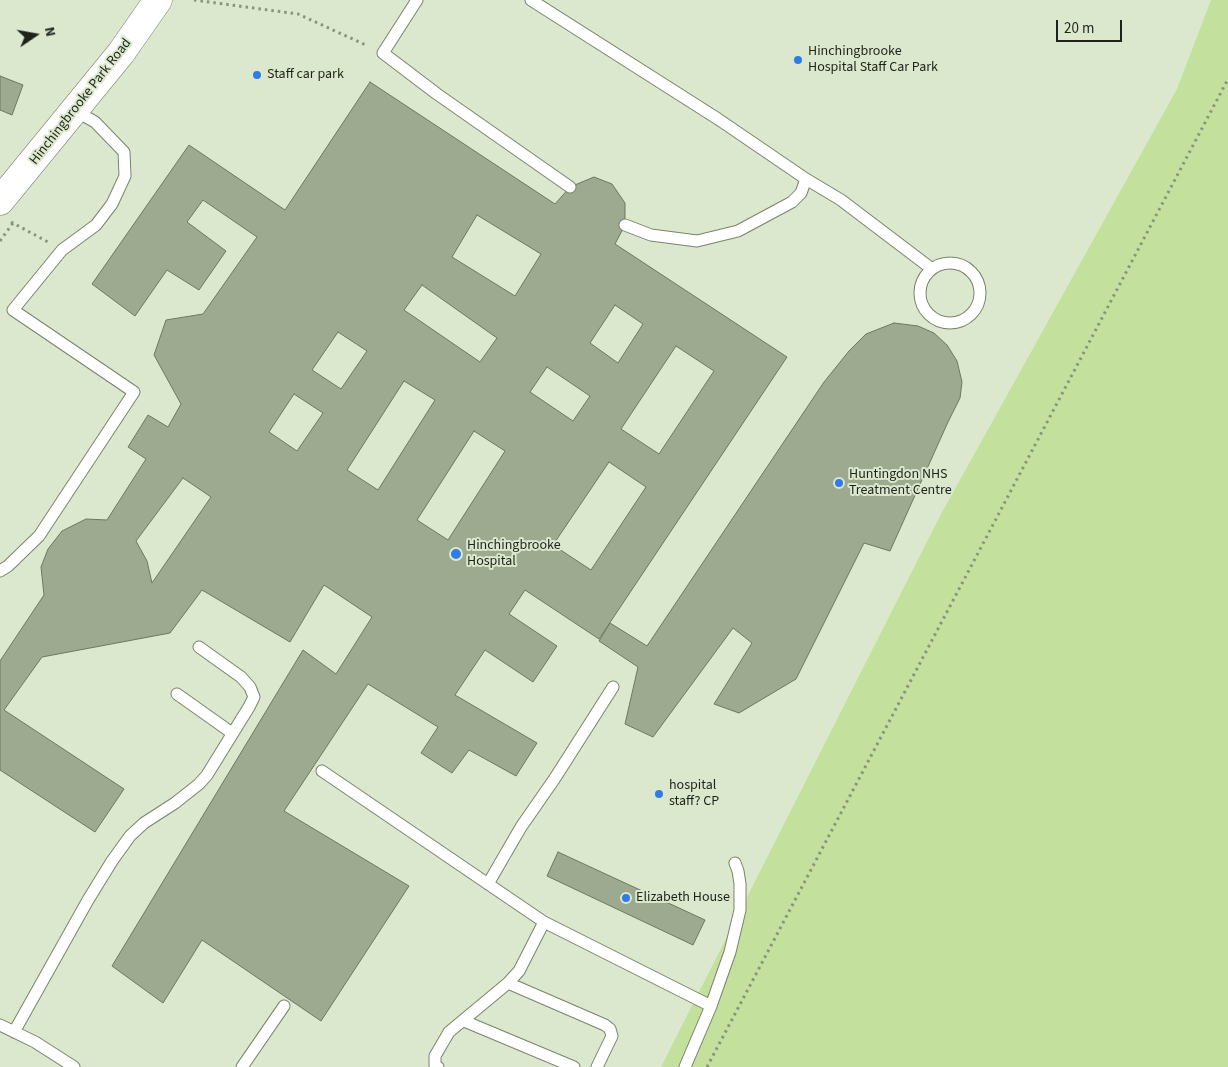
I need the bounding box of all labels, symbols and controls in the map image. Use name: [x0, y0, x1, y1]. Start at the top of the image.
north arrow: [10, 10, 60, 60]
scale bar: [1058, 10, 1124, 42]
text: 20 m: [1064, 18, 1094, 39]
text: N: [39, 25, 60, 39]
street label: Hinchingbrooke Park Road: [27, 36, 135, 168]
place label: Hinchingbrooke Hospital Staff Car Park: [808, 44, 938, 76]
marker: Hinchingbrooke Hospital Staff Car Park: [792, 54, 804, 66]
place label: Staff car park: [267, 67, 344, 83]
marker: Staff car park: [251, 69, 263, 81]
place label: Huntingdon NHS Treatment Centre: [849, 467, 952, 500]
marker: Huntingdon NHS Treatment Centre: [833, 477, 845, 489]
place label: Hinchingbrooke Hospital: [467, 538, 561, 570]
marker: Hinchingbrooke Hospital: [449, 547, 463, 561]
place label: hospital staff? CP: [669, 778, 719, 810]
marker: hospital staff? CP: [653, 788, 665, 800]
place label: Elizabeth House: [636, 890, 730, 906]
marker: Elizabeth House: [620, 892, 632, 904]

